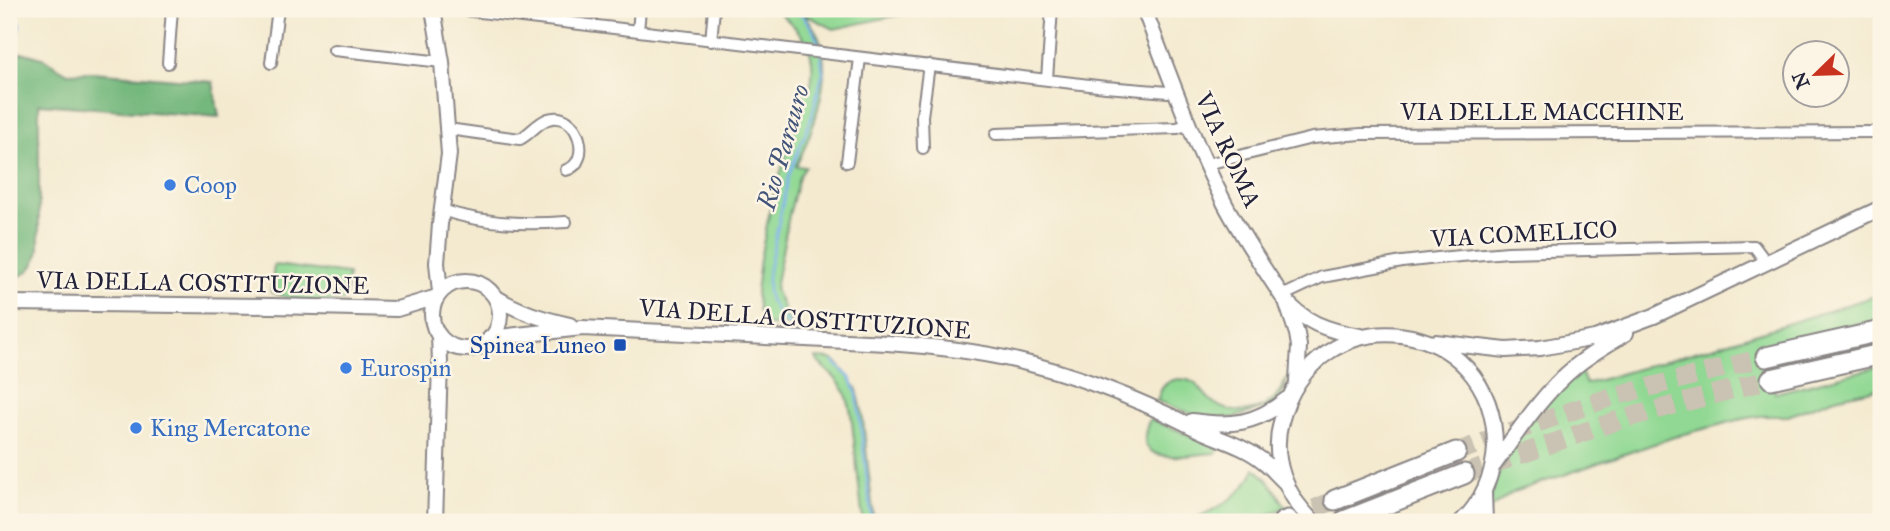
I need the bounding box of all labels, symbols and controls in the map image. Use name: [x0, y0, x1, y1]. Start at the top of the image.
north arrow: [1782, 38, 1852, 108]
text: N: [1787, 69, 1815, 92]
water label: Rio Parauro: [750, 80, 816, 214]
street label: VIA ROMA: [1188, 87, 1268, 212]
street label: VIA DELLE MACCHINE: [1399, 97, 1684, 127]
place label: Coop: [184, 170, 237, 200]
marker: Coop: [162, 177, 178, 193]
street label: VIA COMELICO: [1429, 214, 1618, 254]
street label: VIA DELLA COSTITUZIONE: [35, 265, 370, 301]
street label: VIA DELLA COSTITUZIONE: [637, 292, 972, 346]
place label: Spinea Luneo: [470, 330, 606, 360]
marker: Spinea Luneo: [612, 337, 628, 353]
place label: Eurospin: [360, 353, 451, 383]
marker: Eurospin: [338, 360, 354, 376]
place label: King Mercatone: [150, 413, 310, 443]
marker: King Mercatone: [128, 420, 144, 436]

